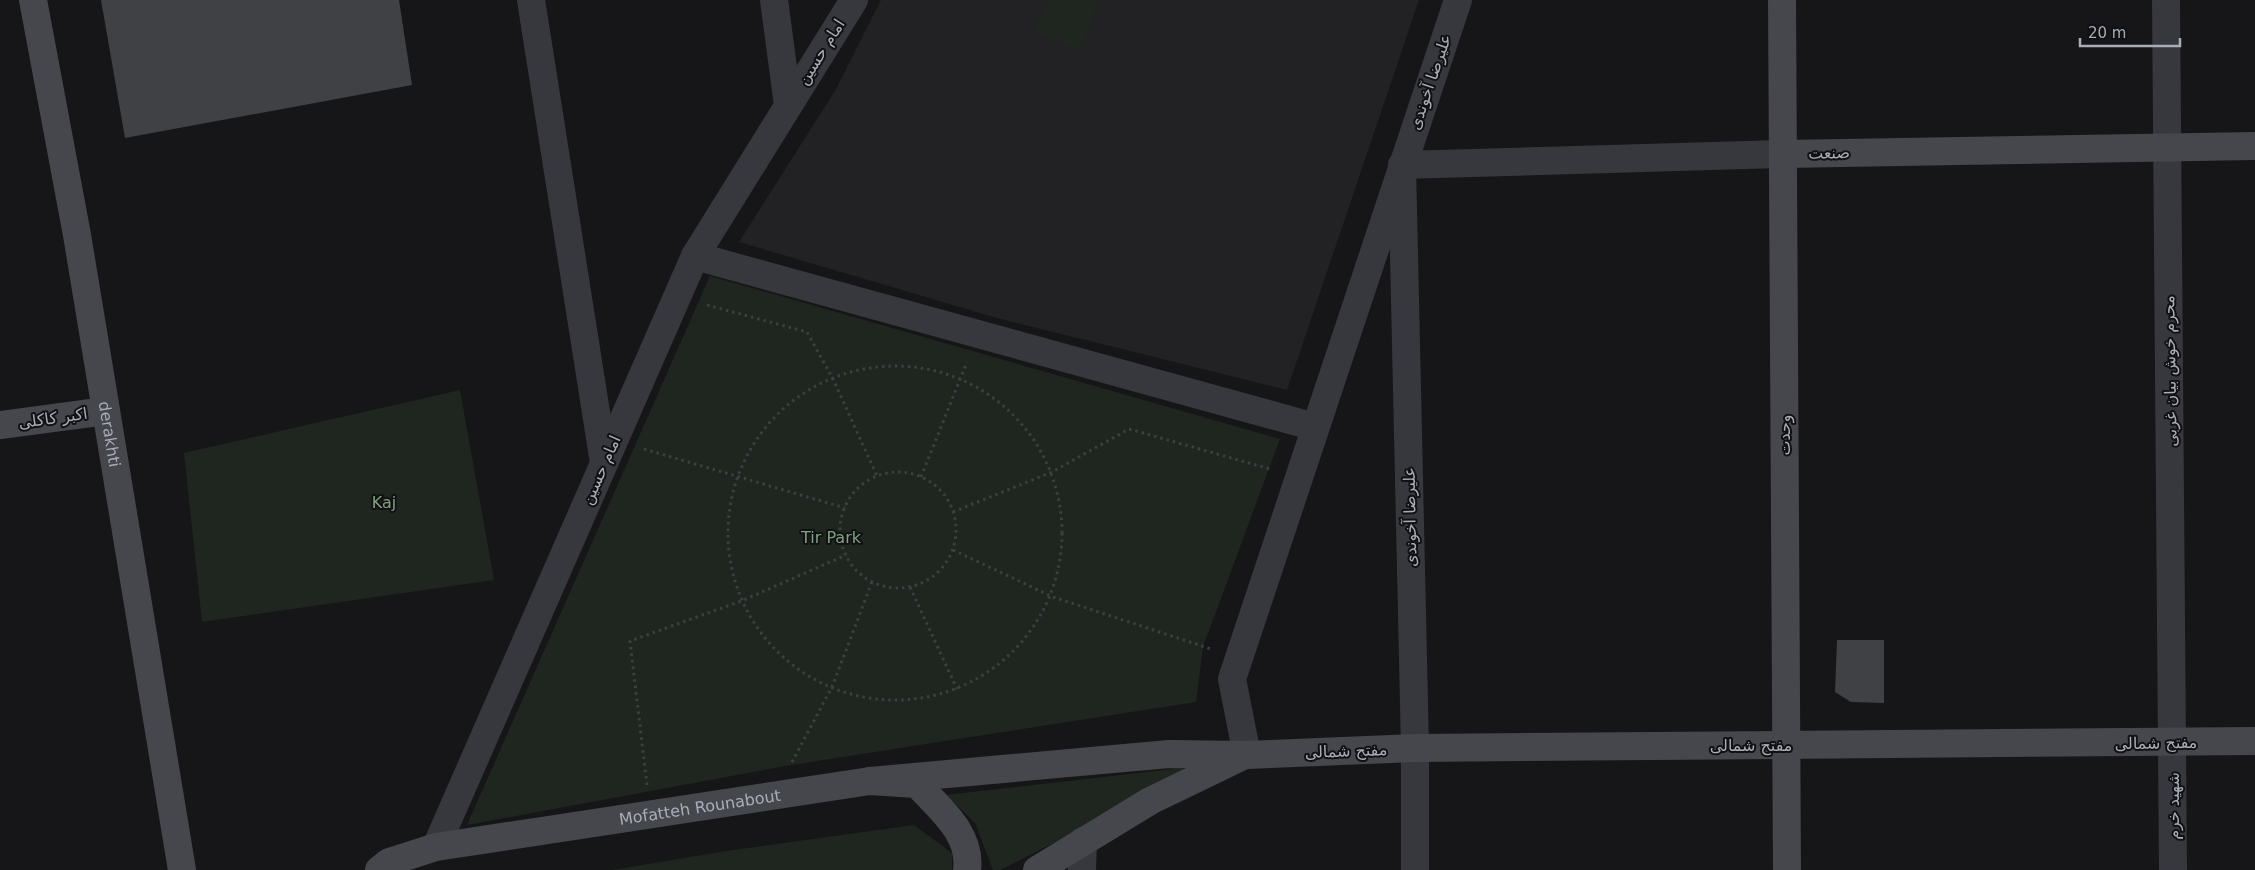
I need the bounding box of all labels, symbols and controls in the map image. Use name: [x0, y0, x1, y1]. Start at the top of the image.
scale bar: [2080, 15, 2180, 47]
street label: امام حسین: [793, 16, 850, 89]
text: 20 m: [2088, 24, 2126, 42]
street label: علیرضا آخوندی: [1405, 32, 1456, 133]
street label: صنعت: [1808, 143, 1850, 163]
street label: محرم خوش بیان غربی: [2159, 295, 2182, 447]
street label: derakhti: [95, 400, 125, 469]
street label: اکبر کاکلی: [17, 404, 89, 433]
street label: وحدت: [1775, 414, 1795, 456]
street label: امام حسین: [577, 432, 626, 508]
street label: علیرضا آخوندی: [1400, 467, 1421, 567]
park label: Kaj: [372, 493, 396, 512]
park label: Tir Park: [800, 528, 862, 547]
street label: مفتح شمالی: [2115, 733, 2198, 754]
street label: مفتح شمالی: [1710, 736, 1792, 756]
street label: مفتح شمالی: [1304, 740, 1388, 763]
street label: شهید خرم: [2164, 772, 2184, 840]
street label: Mofatteh Rounabout: [618, 785, 782, 829]

